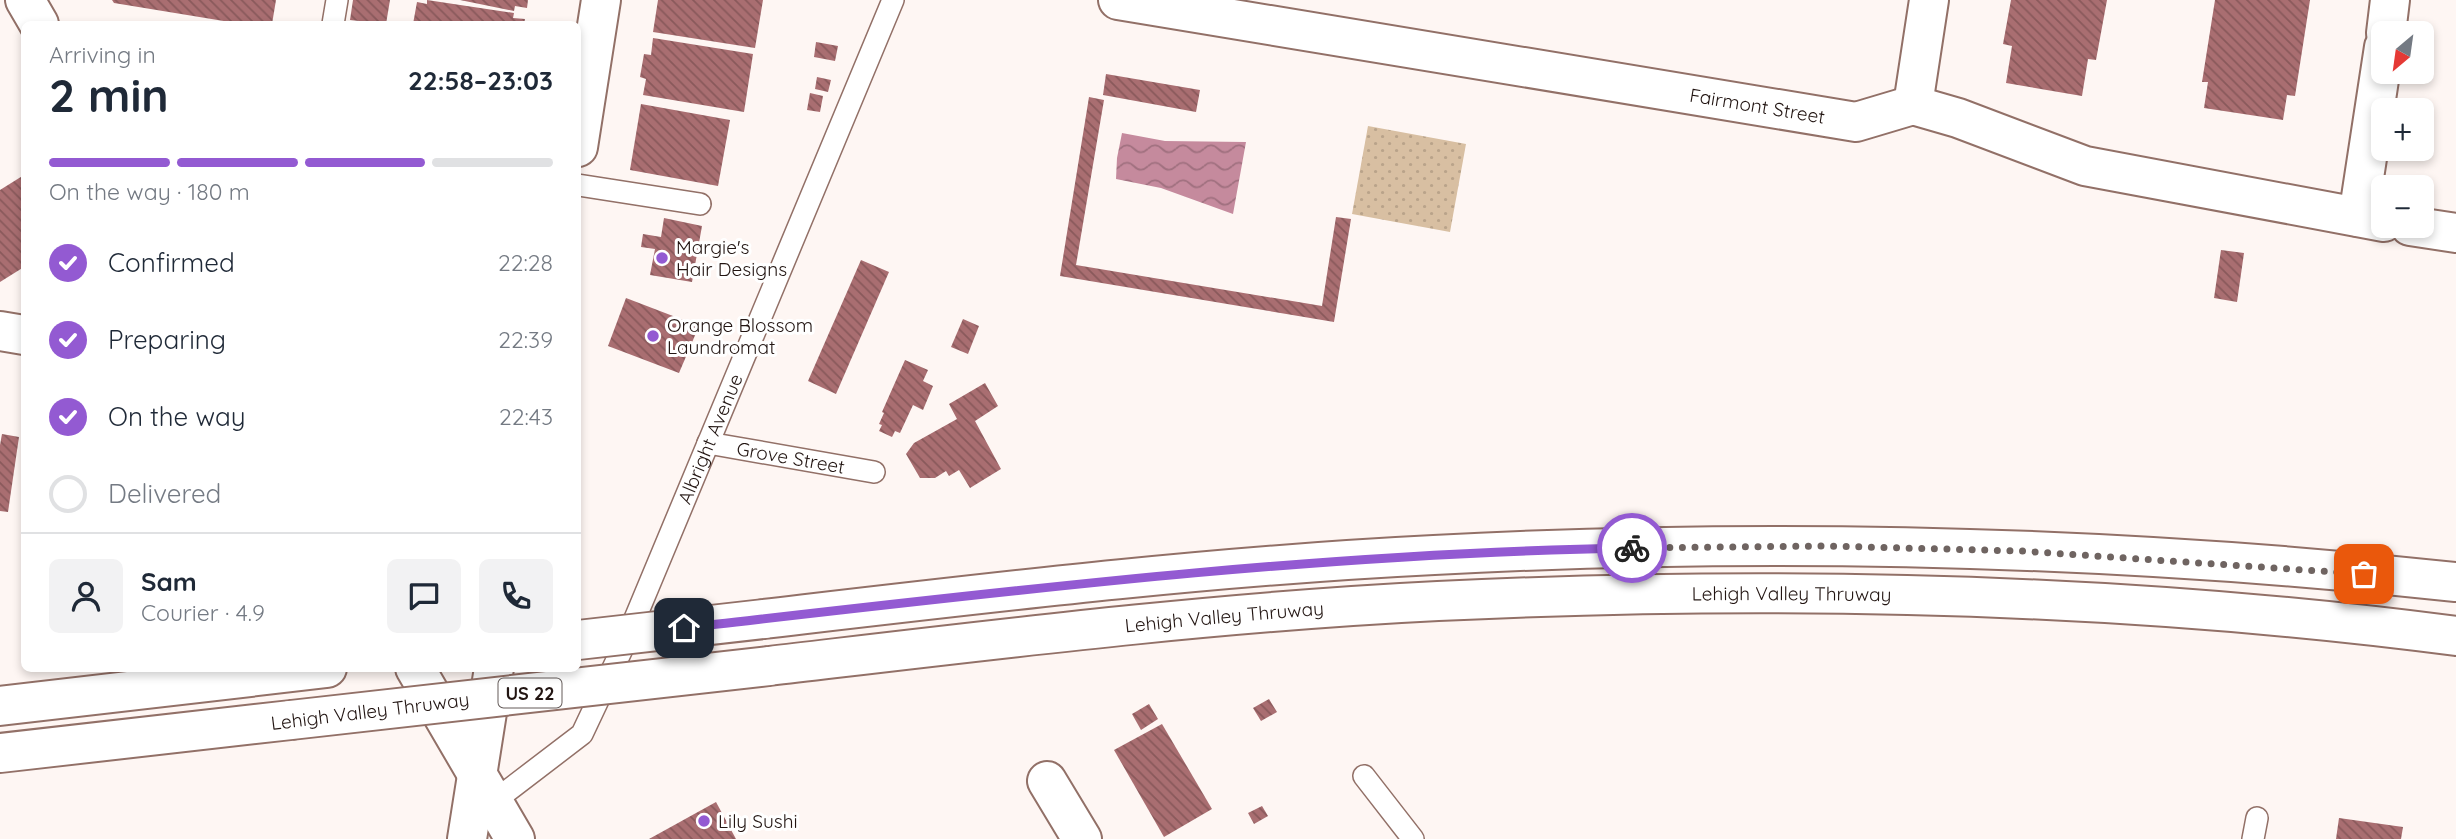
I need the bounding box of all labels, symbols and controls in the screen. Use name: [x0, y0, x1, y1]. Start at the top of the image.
north arrow: [2371, 21, 2434, 84]
map controls: [2371, 21, 2434, 238]
text: Arriving in: [49, 40, 156, 69]
text: 22:58–23:03: [408, 64, 553, 97]
text: 2 min: [49, 66, 169, 124]
street label: Fairmont Street: [1688, 83, 1827, 129]
button: +: [2371, 98, 2434, 161]
button: −: [2371, 175, 2434, 238]
text: On the way · 180 m: [49, 177, 250, 206]
place label: Margie's Hair Designs: [676, 235, 787, 281]
icon: check: [49, 244, 87, 282]
text: Confirmed: [108, 246, 235, 279]
text: 22:28: [498, 248, 553, 277]
marker: Margie's Hair Designs: [654, 250, 670, 266]
place label: Orange Blossom Laundromat: [667, 313, 813, 359]
icon: check: [49, 321, 87, 359]
text: Preparing: [108, 323, 226, 356]
text: 22:39: [498, 325, 553, 354]
marker: Orange Blossom Laundromat: [645, 328, 661, 344]
street label: Albright Avenue: [672, 370, 748, 507]
icon: check: [49, 398, 87, 436]
text: On the way: [108, 400, 246, 433]
text: 22:43: [499, 402, 553, 431]
street label: Grove Street: [735, 436, 847, 479]
text: Delivered: [108, 477, 221, 510]
courier: [1597, 513, 1667, 583]
icon: bike: [1613, 529, 1651, 567]
pin: [2334, 544, 2394, 604]
icon: bag: [2345, 555, 2383, 593]
button: person: [49, 559, 123, 633]
button: chat: [387, 559, 461, 633]
button: phone: [479, 559, 553, 633]
text: Sam: [141, 565, 197, 598]
street label: Lehigh Valley Thruway: [1692, 581, 1892, 607]
street label: Lehigh Valley Thruway: [1124, 596, 1325, 638]
text: Courier · 4.9: [141, 598, 265, 627]
pin: [654, 598, 714, 658]
icon: home: [665, 609, 703, 647]
road number: US 22: [498, 678, 562, 708]
street label: Lehigh Valley Thruway: [269, 687, 471, 735]
place label: Lily Sushi: [718, 809, 798, 833]
marker: Lily Sushi: [696, 813, 712, 829]

